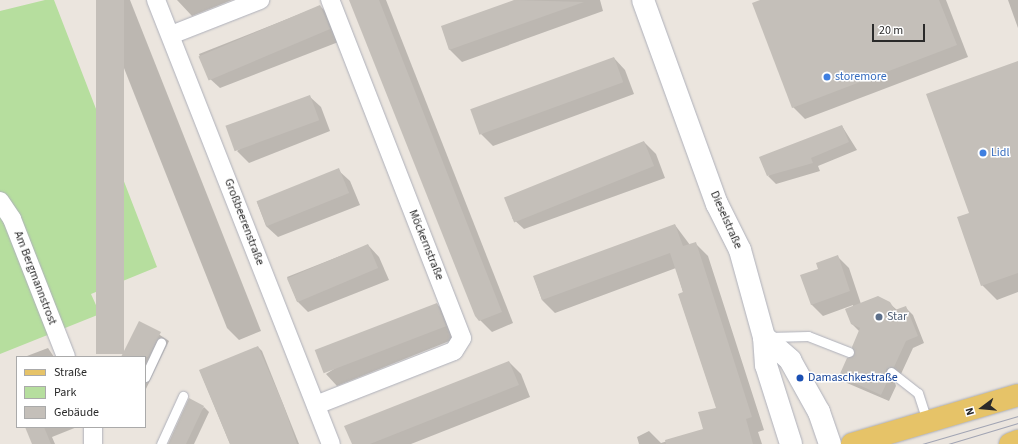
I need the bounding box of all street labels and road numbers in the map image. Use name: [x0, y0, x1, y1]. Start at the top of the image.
street label: Großbeerenstraße: [221, 177, 267, 267]
street label: Dieselstraße: [707, 189, 745, 251]
street label: Möckernstraße: [405, 208, 447, 282]
street label: Am Bergmannstrost: [10, 229, 60, 327]

